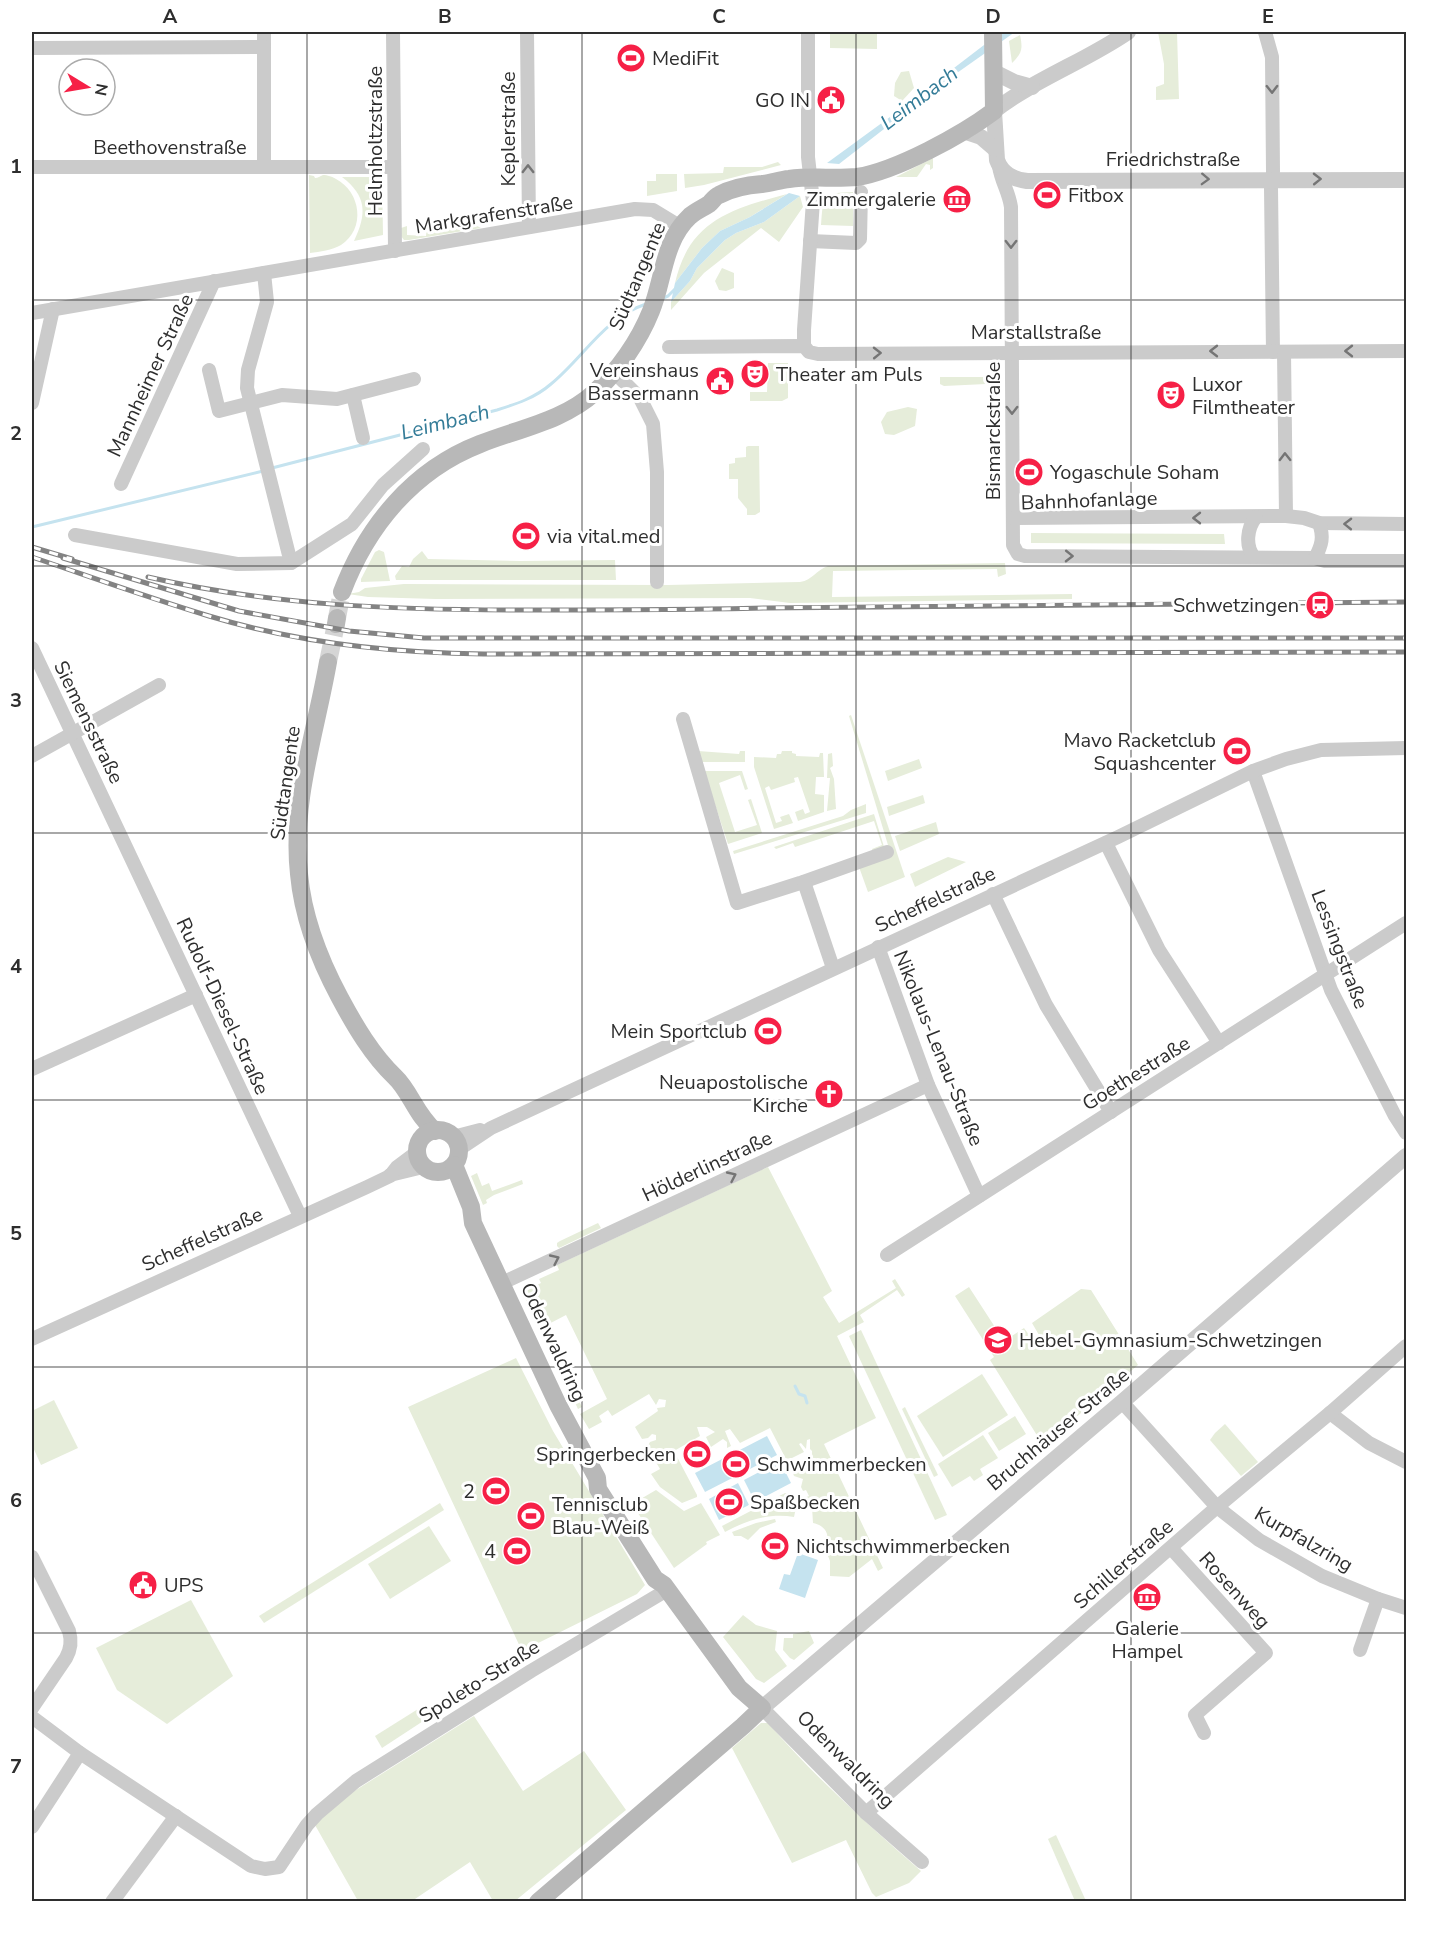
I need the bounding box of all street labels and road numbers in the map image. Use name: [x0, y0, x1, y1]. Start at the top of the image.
street label: Helmholtzstraße: [362, 66, 389, 216]
street label: Keplerstraße: [495, 71, 522, 187]
street label: Beethovenstraße: [93, 134, 247, 161]
street label: Friedrichstraße: [1106, 146, 1240, 173]
street label: Markgrafenstraße: [413, 189, 575, 240]
street label: Südtangente: [602, 218, 672, 335]
street label: Mannheimer Straße: [101, 289, 200, 461]
street label: Marstallstraße: [971, 319, 1101, 346]
street label: Bismarckstraße: [980, 362, 1007, 500]
street label: Bahnhofanlage: [1020, 485, 1158, 516]
street label: Siemensstraße: [47, 656, 130, 788]
street label: Südtangente: [264, 724, 307, 842]
street label: Scheffelstraße: [871, 860, 1000, 939]
street label: Lessingstraße: [1304, 886, 1375, 1013]
street label: Rudolf-Diesel-Straße: [170, 913, 275, 1099]
street label: Nikolaus-Lenau-Straße: [887, 946, 990, 1150]
street label: Goethestraße: [1077, 1030, 1195, 1117]
street label: Hölderlinstraße: [638, 1124, 777, 1208]
street label: Scheffelstraße: [137, 1201, 267, 1278]
street label: Odenwaldring: [514, 1278, 593, 1406]
street label: Bruchhäuser Straße: [981, 1362, 1135, 1497]
street label: Kurpfalzring: [1250, 1500, 1358, 1578]
street label: Schillerstraße: [1068, 1513, 1179, 1615]
street label: Rosenweg: [1193, 1546, 1276, 1635]
street label: Spoleto-Straße: [414, 1633, 545, 1729]
street label: Odenwaldring: [791, 1704, 901, 1814]

